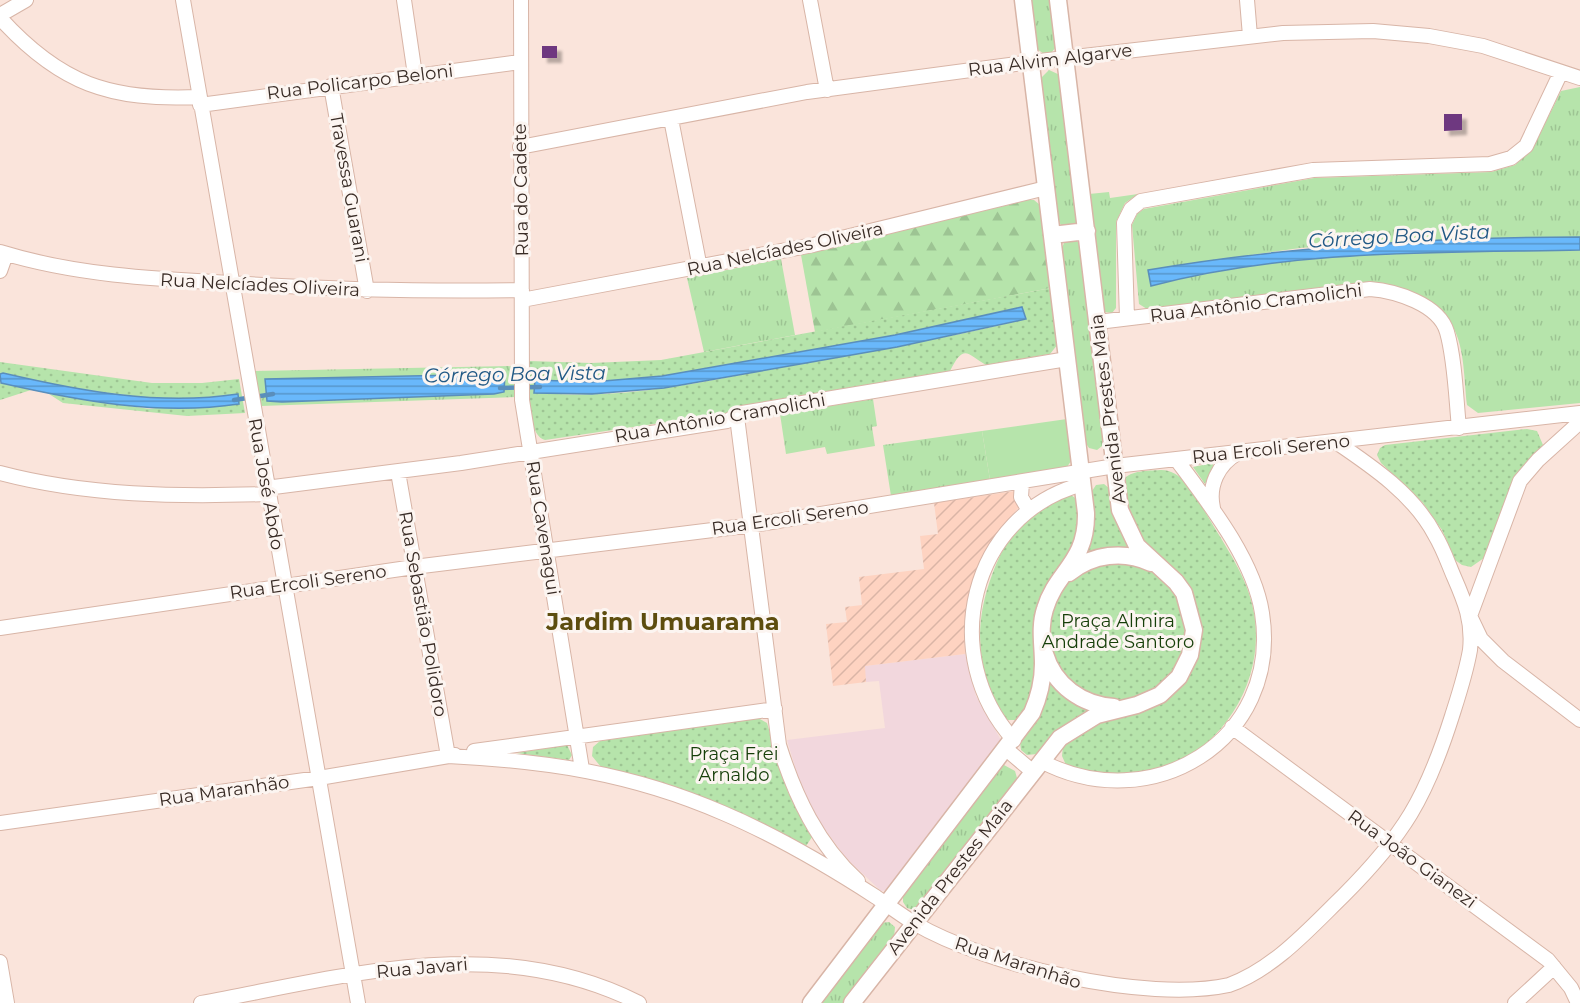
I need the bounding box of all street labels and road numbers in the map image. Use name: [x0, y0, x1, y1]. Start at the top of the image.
street label: Rua Alvim Algarve: [967, 39, 1133, 81]
street label: Rua Policarpo Beloni: [265, 60, 455, 104]
street label: Travessa Guarani: [325, 112, 373, 264]
street label: Rua do Cadete: [509, 123, 533, 257]
street label: Rua Nelcíades Oliveira: [685, 217, 885, 281]
street label: Rua Nelcíades Oliveira: [160, 269, 360, 301]
street label: Rua Antônio Cramolichi: [1149, 279, 1363, 327]
street label: Avenida Prestes Maia: [1085, 313, 1131, 505]
street label: Rua Antônio Cramolichi: [613, 389, 827, 447]
street label: Rua José Abdo: [244, 416, 288, 552]
street label: Rua Ercoli Sereno: [1191, 430, 1351, 468]
street label: Rua Cavenagui: [522, 459, 564, 597]
street label: Rua Ercoli Sereno: [710, 496, 870, 540]
street label: Rua Sebastião Polidoro: [394, 510, 452, 718]
street label: Rua Ercoli Sereno: [228, 560, 388, 604]
street label: Rua Maranhão: [157, 771, 291, 811]
street label: Avenida Prestes Maia: [882, 795, 1018, 959]
street label: Rua João Gianezi: [1343, 805, 1481, 913]
street label: Rua Maranhão: [952, 932, 1084, 994]
street label: Rua Javari: [375, 953, 469, 983]

